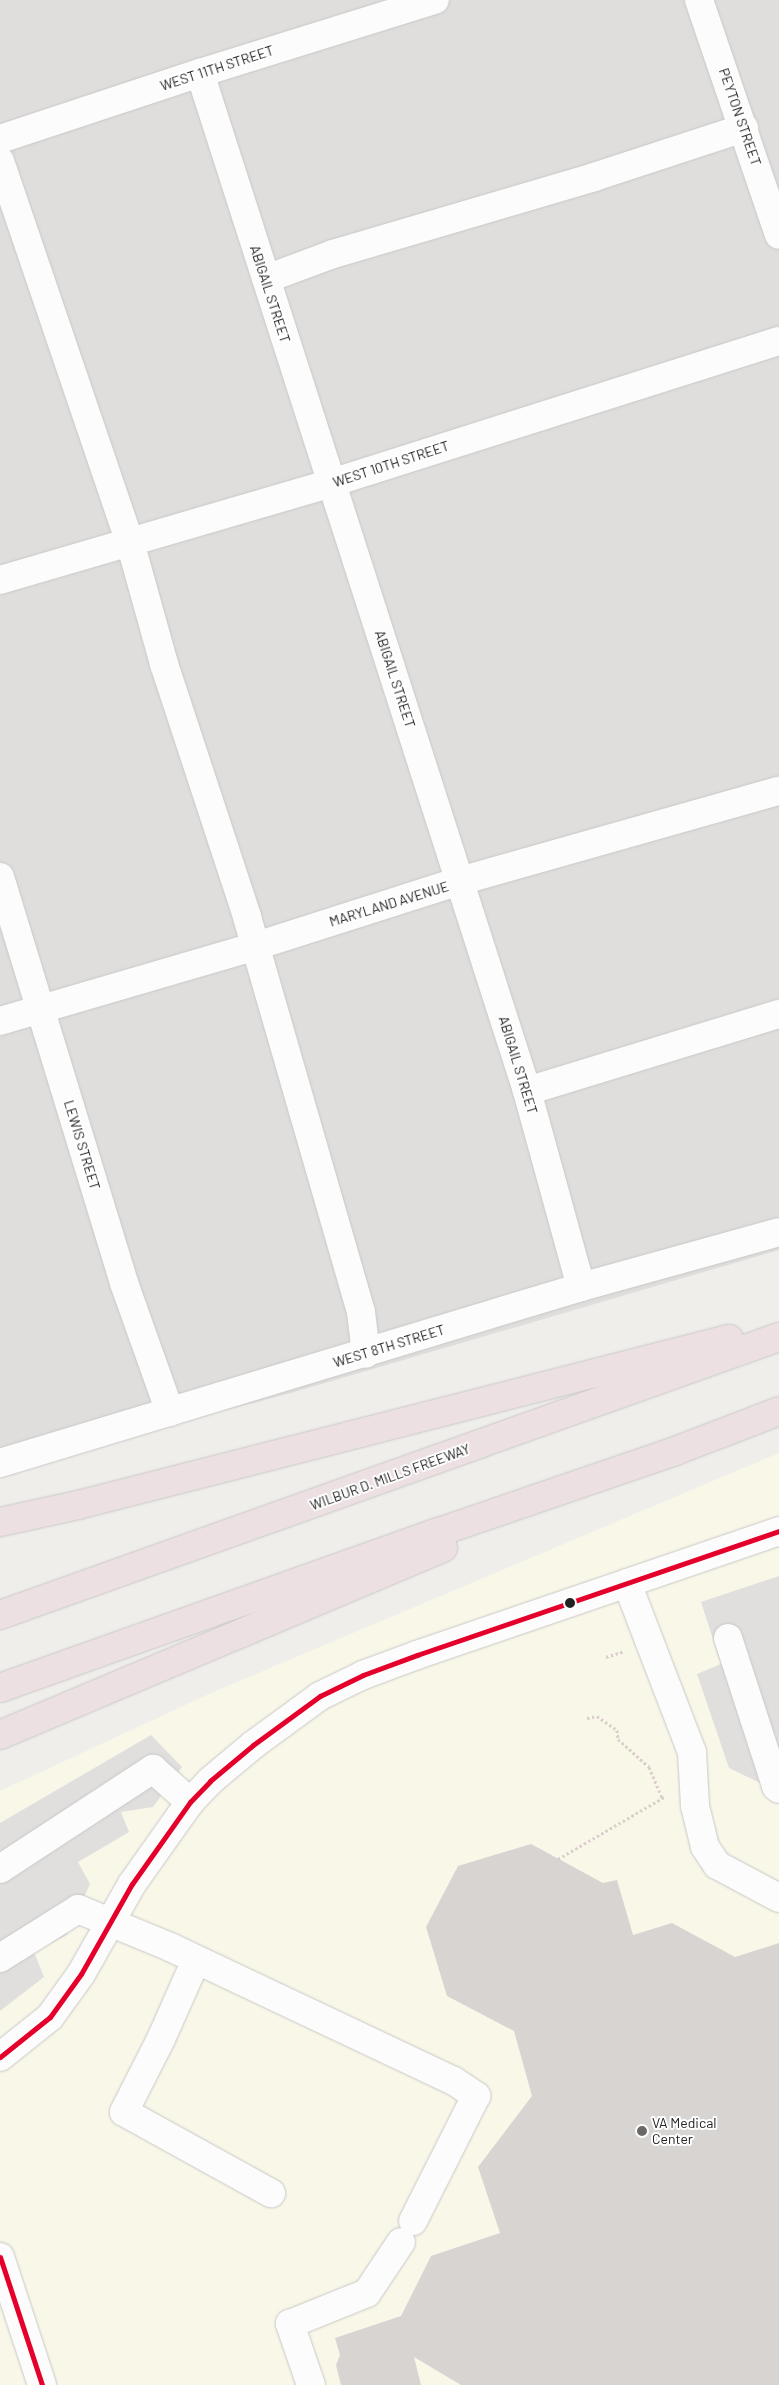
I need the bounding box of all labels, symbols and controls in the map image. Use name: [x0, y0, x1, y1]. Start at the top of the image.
street label: WEST 11TH STREET: [158, 42, 276, 94]
street label: PEYTON STREET: [715, 66, 765, 168]
street label: ABIGAIL STREET: [246, 243, 294, 345]
street label: WEST 10TH STREET: [331, 437, 451, 491]
street label: ABIGAIL STREET: [371, 628, 419, 730]
street label: MARYLAND AVENUE: [327, 878, 451, 930]
street label: ABIGAIL STREET: [495, 1014, 541, 1116]
street label: LEWIS STREET: [60, 1098, 104, 1192]
street label: WEST 8TH STREET: [331, 1321, 447, 1371]
street label: WILBUR D. MILLS FREEWAY: [308, 1440, 472, 1514]
unlabelled marker: [565, 1598, 575, 1608]
place label: VA Medical Center: [652, 2115, 717, 2148]
marker: VA Medical Center: [636, 2125, 648, 2137]

